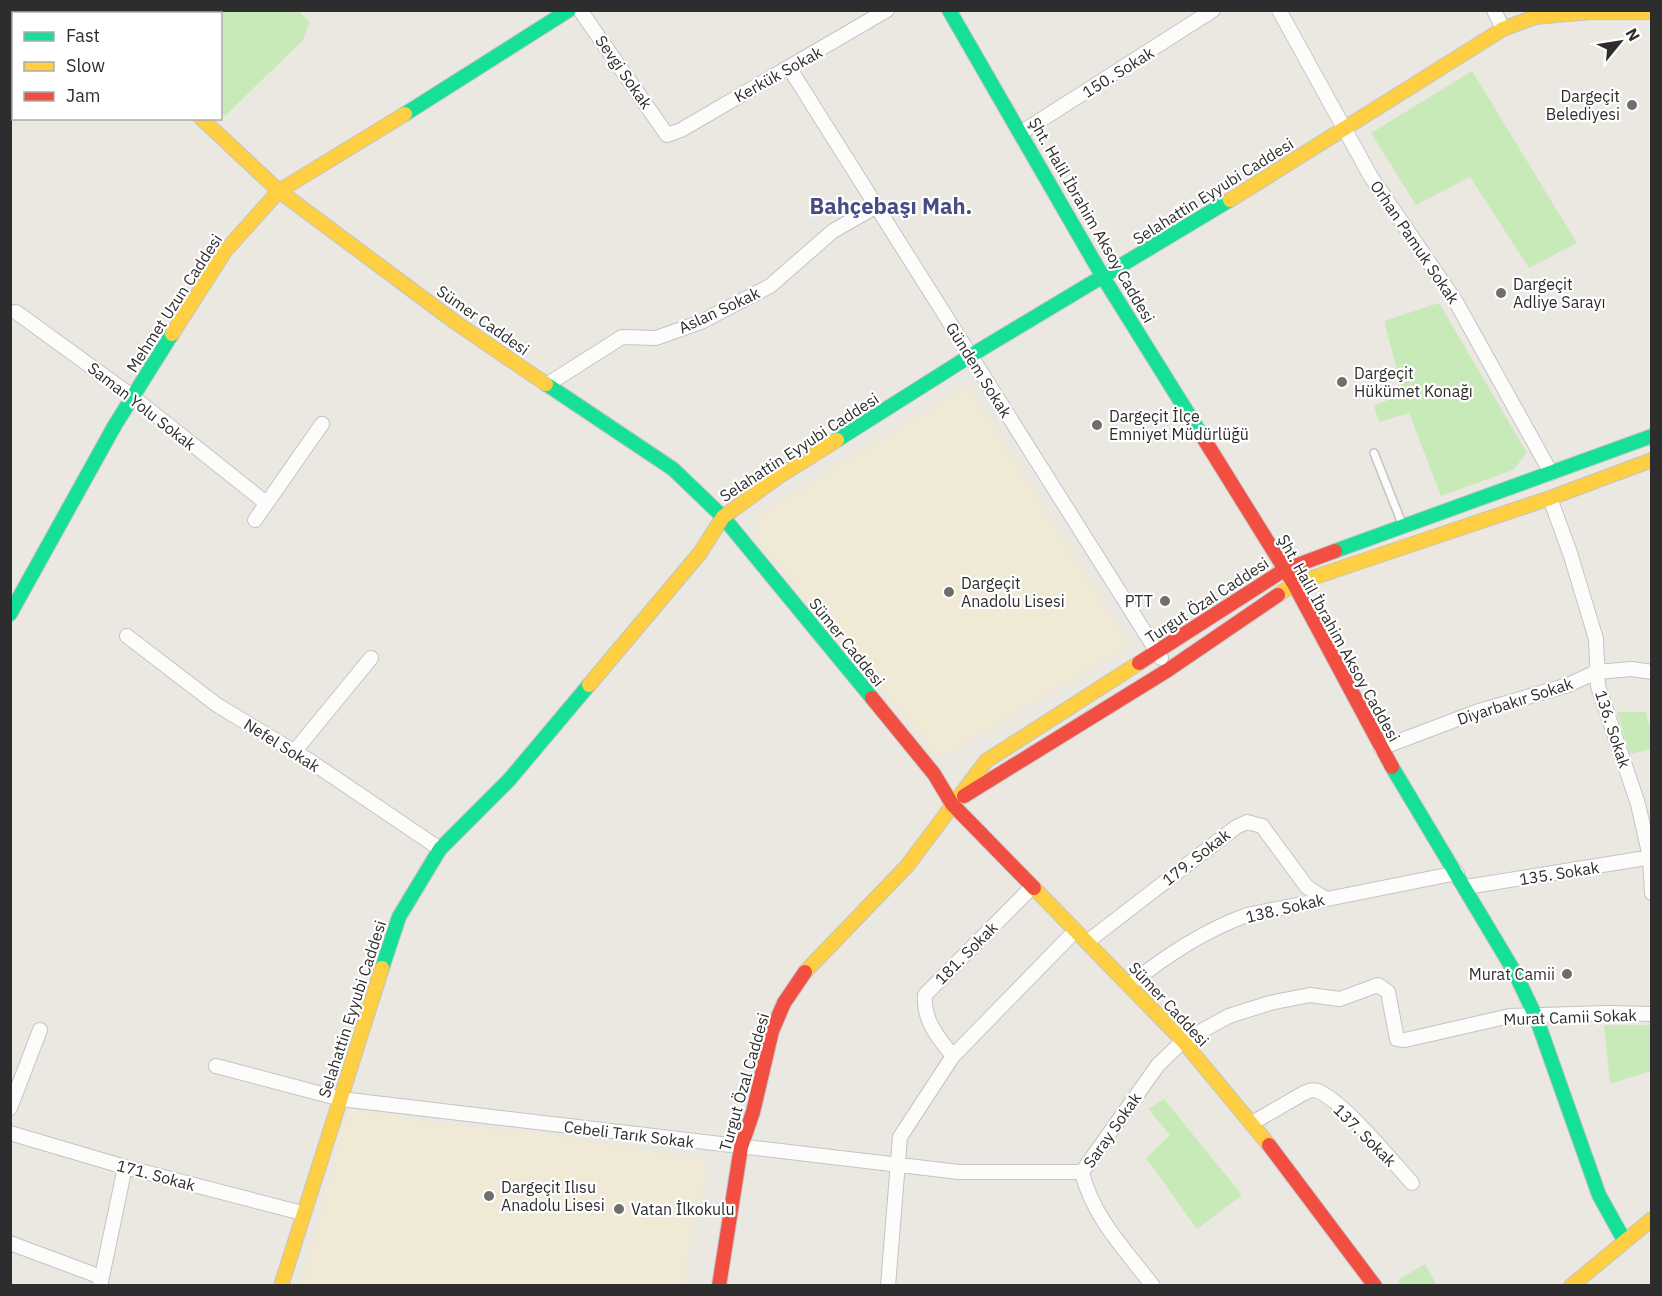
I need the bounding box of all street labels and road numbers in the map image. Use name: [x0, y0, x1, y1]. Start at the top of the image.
street label: Sevgi Sokak: [591, 31, 657, 113]
street label: Kerkük Sokak: [730, 41, 826, 106]
street label: 150. Sokak: [1079, 42, 1158, 102]
street label: Şht. Halil İbrahim Aksoy Caddesi: [1025, 114, 1159, 326]
street label: Selahattin Eyyubi Caddesi: [1129, 133, 1297, 249]
street label: Orhan Pamuk Sokak: [1366, 176, 1464, 308]
street label: Mehmet Uzun Caddesi: [122, 230, 226, 376]
street label: Sümer Caddesi: [433, 281, 533, 359]
street label: Aslan Sokak: [675, 282, 763, 338]
street label: Gündem Sokak: [942, 319, 1017, 422]
street label: Saman Yolu Sokak: [84, 358, 200, 455]
street label: Selahattin Eyyubi Caddesi: [716, 388, 882, 506]
street label: Şht. Halil İbrahim Aksoy Caddesi: [1274, 531, 1404, 745]
street label: Turgut Özal Caddesi: [1142, 553, 1272, 647]
street label: Sümer Caddesi: [805, 594, 889, 690]
street label: Diyarbakır Sokak: [1455, 673, 1576, 729]
street label: 136. Sokak: [1591, 688, 1635, 771]
street label: Nefel Sokak: [240, 714, 324, 776]
street label: 179. Sokak: [1158, 824, 1234, 890]
street label: 135. Sokak: [1518, 857, 1601, 889]
street label: 138. Sokak: [1244, 889, 1327, 927]
street label: 181. Sokak: [930, 917, 1002, 989]
street label: Selahattin Eyyubi Caddesi: [314, 918, 390, 1100]
street label: Sümer Caddesi: [1125, 958, 1213, 1050]
street label: Murat Camii Sokak: [1503, 1005, 1638, 1029]
street label: Turgut Özal Caddesi: [715, 1011, 773, 1153]
street label: Saray Sokak: [1079, 1088, 1146, 1172]
street label: 137. Sokak: [1329, 1099, 1401, 1171]
street label: Cebeli Tarık Sokak: [563, 1116, 696, 1152]
street label: 171. Sokak: [115, 1155, 198, 1195]

